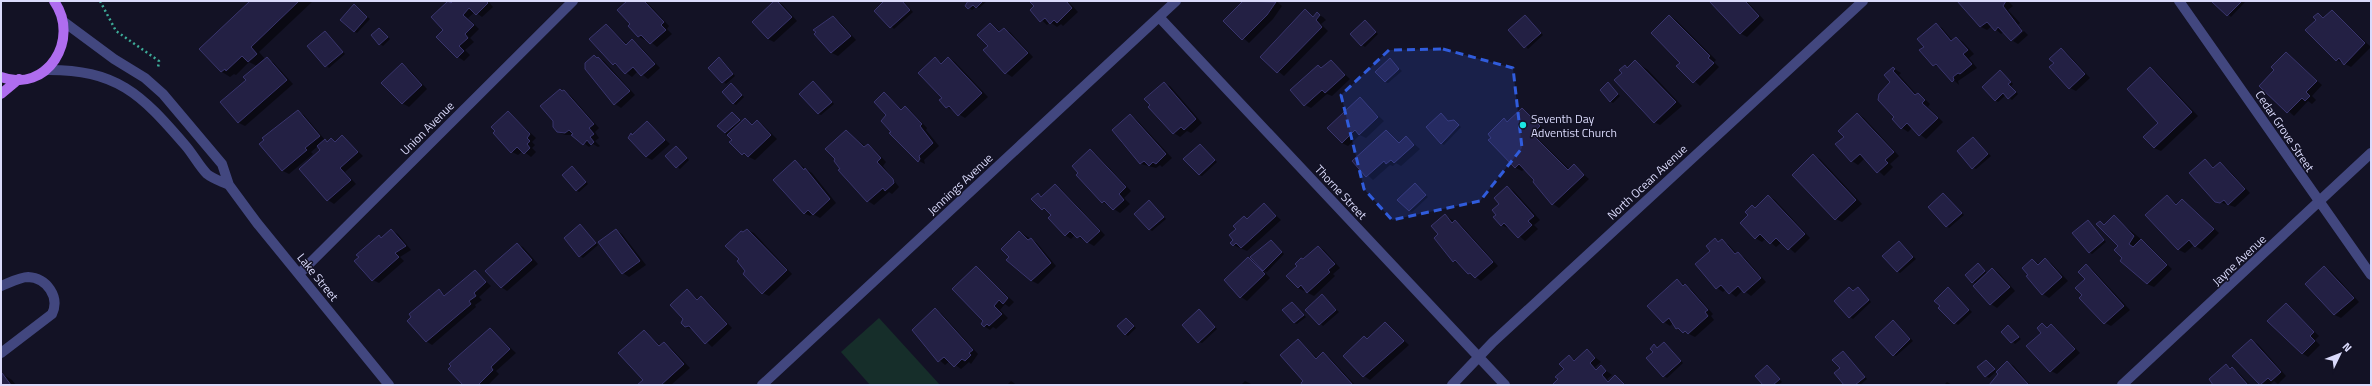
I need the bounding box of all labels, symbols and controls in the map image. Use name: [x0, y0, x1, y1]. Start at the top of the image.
street label: Cedar Grove Street: [2251, 86, 2320, 176]
street label: Union Avenue: [396, 97, 458, 159]
place label: Seventh Day Adventist Church: [1531, 109, 1617, 142]
marker: Seventh Day Adventist Church: [1518, 120, 1528, 130]
street label: North Ocean Avenue: [1603, 140, 1691, 224]
street label: Jennings Avenue: [923, 149, 997, 219]
street label: Thorne Street: [1310, 160, 1372, 224]
street label: Jayne Avenue: [2208, 230, 2270, 290]
street label: Lake Street: [293, 249, 344, 306]
north arrow: [2320, 334, 2360, 374]
text: N: [2339, 339, 2356, 355]

